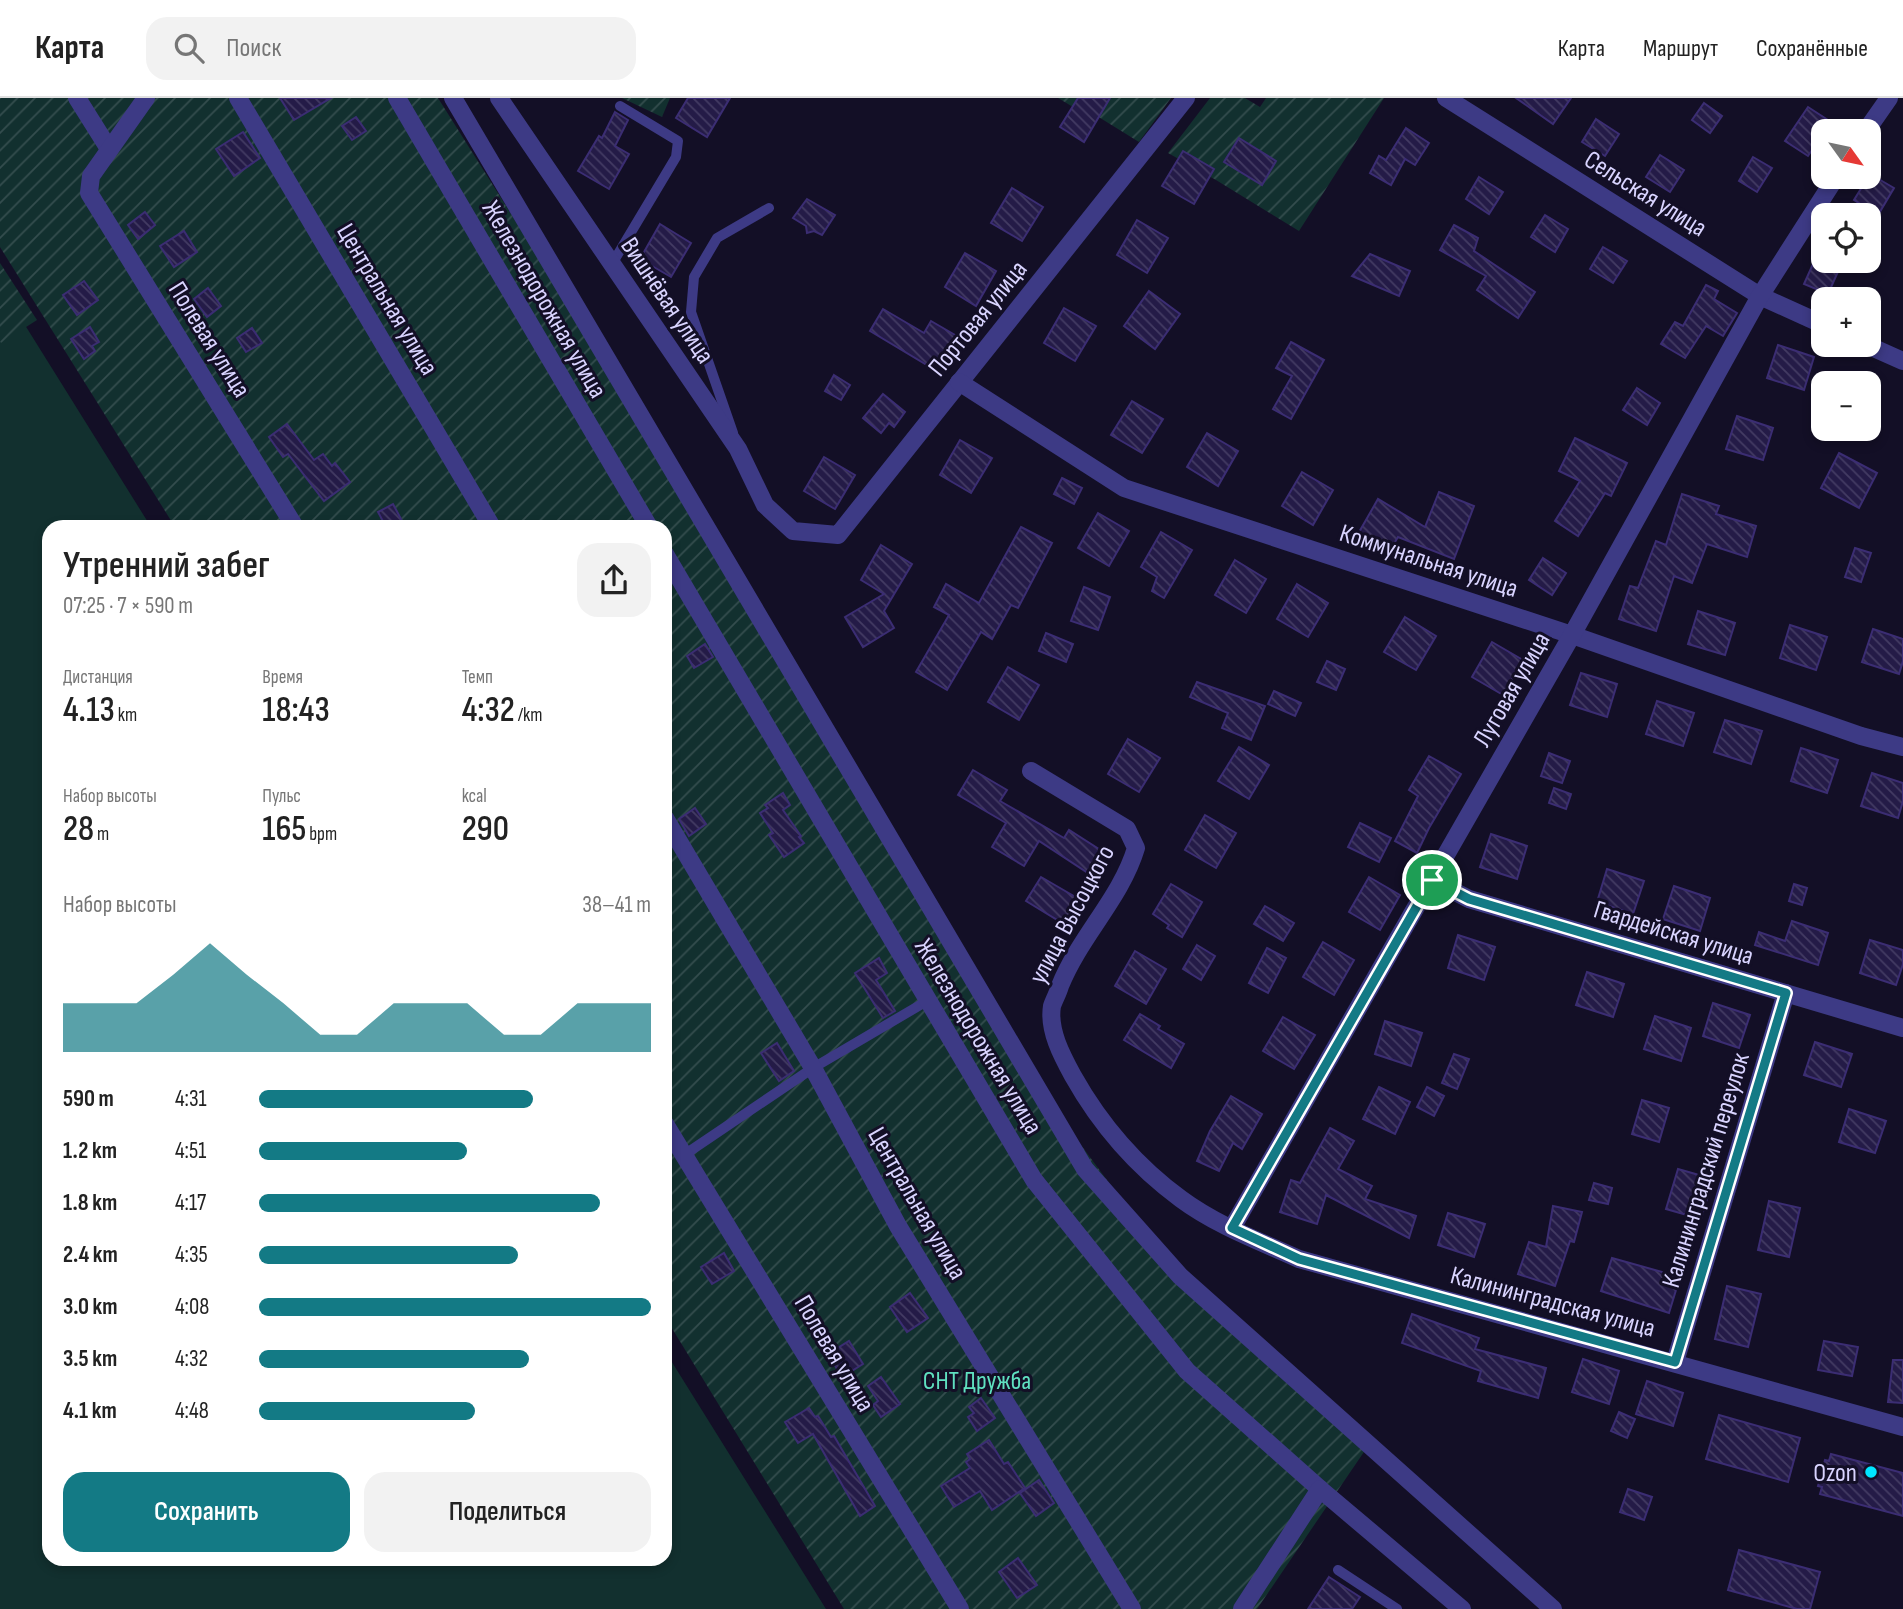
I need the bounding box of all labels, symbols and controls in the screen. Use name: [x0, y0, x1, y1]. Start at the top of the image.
search box: [146, 17, 636, 80]
text: Карта: [35, 28, 104, 68]
icon: search: [170, 29, 208, 67]
text: Поиск: [226, 33, 281, 64]
text: Карта: [1558, 34, 1605, 63]
text: Маршрут: [1643, 34, 1718, 63]
text: Сохранённые: [1756, 34, 1868, 63]
north arrow: [1811, 119, 1881, 189]
map controls: [1811, 119, 1881, 441]
street label: Сельская улица: [1578, 144, 1712, 244]
street label: Железнодорожная улица: [475, 196, 613, 404]
button: locate: [1811, 203, 1881, 273]
street label: Центральная улица: [329, 219, 444, 381]
street label: Вишнёвая улица: [613, 232, 720, 370]
street label: Портовая улица: [922, 255, 1034, 383]
street label: Полевая улица: [161, 276, 256, 403]
button: +: [1811, 287, 1881, 357]
button: −: [1811, 371, 1881, 441]
street label: Коммунальная улица: [1336, 518, 1522, 605]
text: Утренний забег: [63, 543, 270, 588]
button: share: [577, 543, 651, 617]
text: 07:25 · 7 × 590 m: [63, 592, 193, 620]
street label: Луговая улица: [1467, 627, 1557, 752]
text: Дистанция: [63, 666, 133, 689]
text: Время: [262, 666, 303, 689]
text: Темп: [462, 666, 493, 689]
text: 4.13: [63, 689, 115, 732]
text: 18:43: [262, 689, 330, 732]
text: 4:32: [462, 689, 515, 732]
text: km: [115, 704, 137, 727]
text: /km: [515, 704, 543, 727]
text: Набор высоты: [63, 785, 157, 808]
text: Пульс: [262, 785, 301, 808]
text: kcal: [462, 785, 487, 808]
text: 28: [63, 808, 94, 851]
text: 165: [262, 808, 306, 851]
text: 290: [462, 808, 509, 851]
text: m: [94, 823, 109, 846]
text: bpm: [306, 823, 337, 846]
street label: улица Высоцкого: [1023, 840, 1122, 989]
pin: [1402, 850, 1462, 910]
icon: arrive: [1413, 861, 1451, 899]
text: Набор высоты: [63, 891, 176, 919]
text: 38–41 m: [582, 891, 651, 919]
street label: Гвардейская улица: [1590, 894, 1757, 972]
street label: Железнодорожная улица: [907, 933, 1048, 1140]
street label: Калининградский переулок: [1656, 1049, 1757, 1291]
text: 590 m: [63, 1085, 114, 1113]
text: 4:31: [175, 1085, 207, 1113]
street label: Центральная улица: [861, 1122, 973, 1286]
text: 1.2 km: [63, 1137, 117, 1165]
text: 4:51: [175, 1137, 206, 1165]
text: 1.8 km: [63, 1189, 117, 1217]
text: 4:17: [175, 1189, 206, 1217]
text: 2.4 km: [63, 1241, 118, 1269]
text: 4:35: [175, 1241, 208, 1269]
street label: Калининградская улица: [1447, 1260, 1658, 1345]
street label: Полевая улица: [787, 1290, 881, 1418]
text: 3.0 km: [63, 1293, 118, 1321]
text: 4:08: [175, 1293, 209, 1321]
text: 3.5 km: [63, 1345, 117, 1373]
text: 4:32: [175, 1345, 208, 1373]
park label: СНТ Дружба: [923, 1366, 1031, 1397]
text: 4.1 km: [63, 1397, 117, 1425]
text: 4:48: [175, 1397, 209, 1425]
place label: Ozon: [1813, 1458, 1857, 1489]
marker: Ozon: [1863, 1464, 1879, 1480]
button: Сохранить: [63, 1472, 350, 1552]
button: Поделиться: [364, 1472, 651, 1552]

